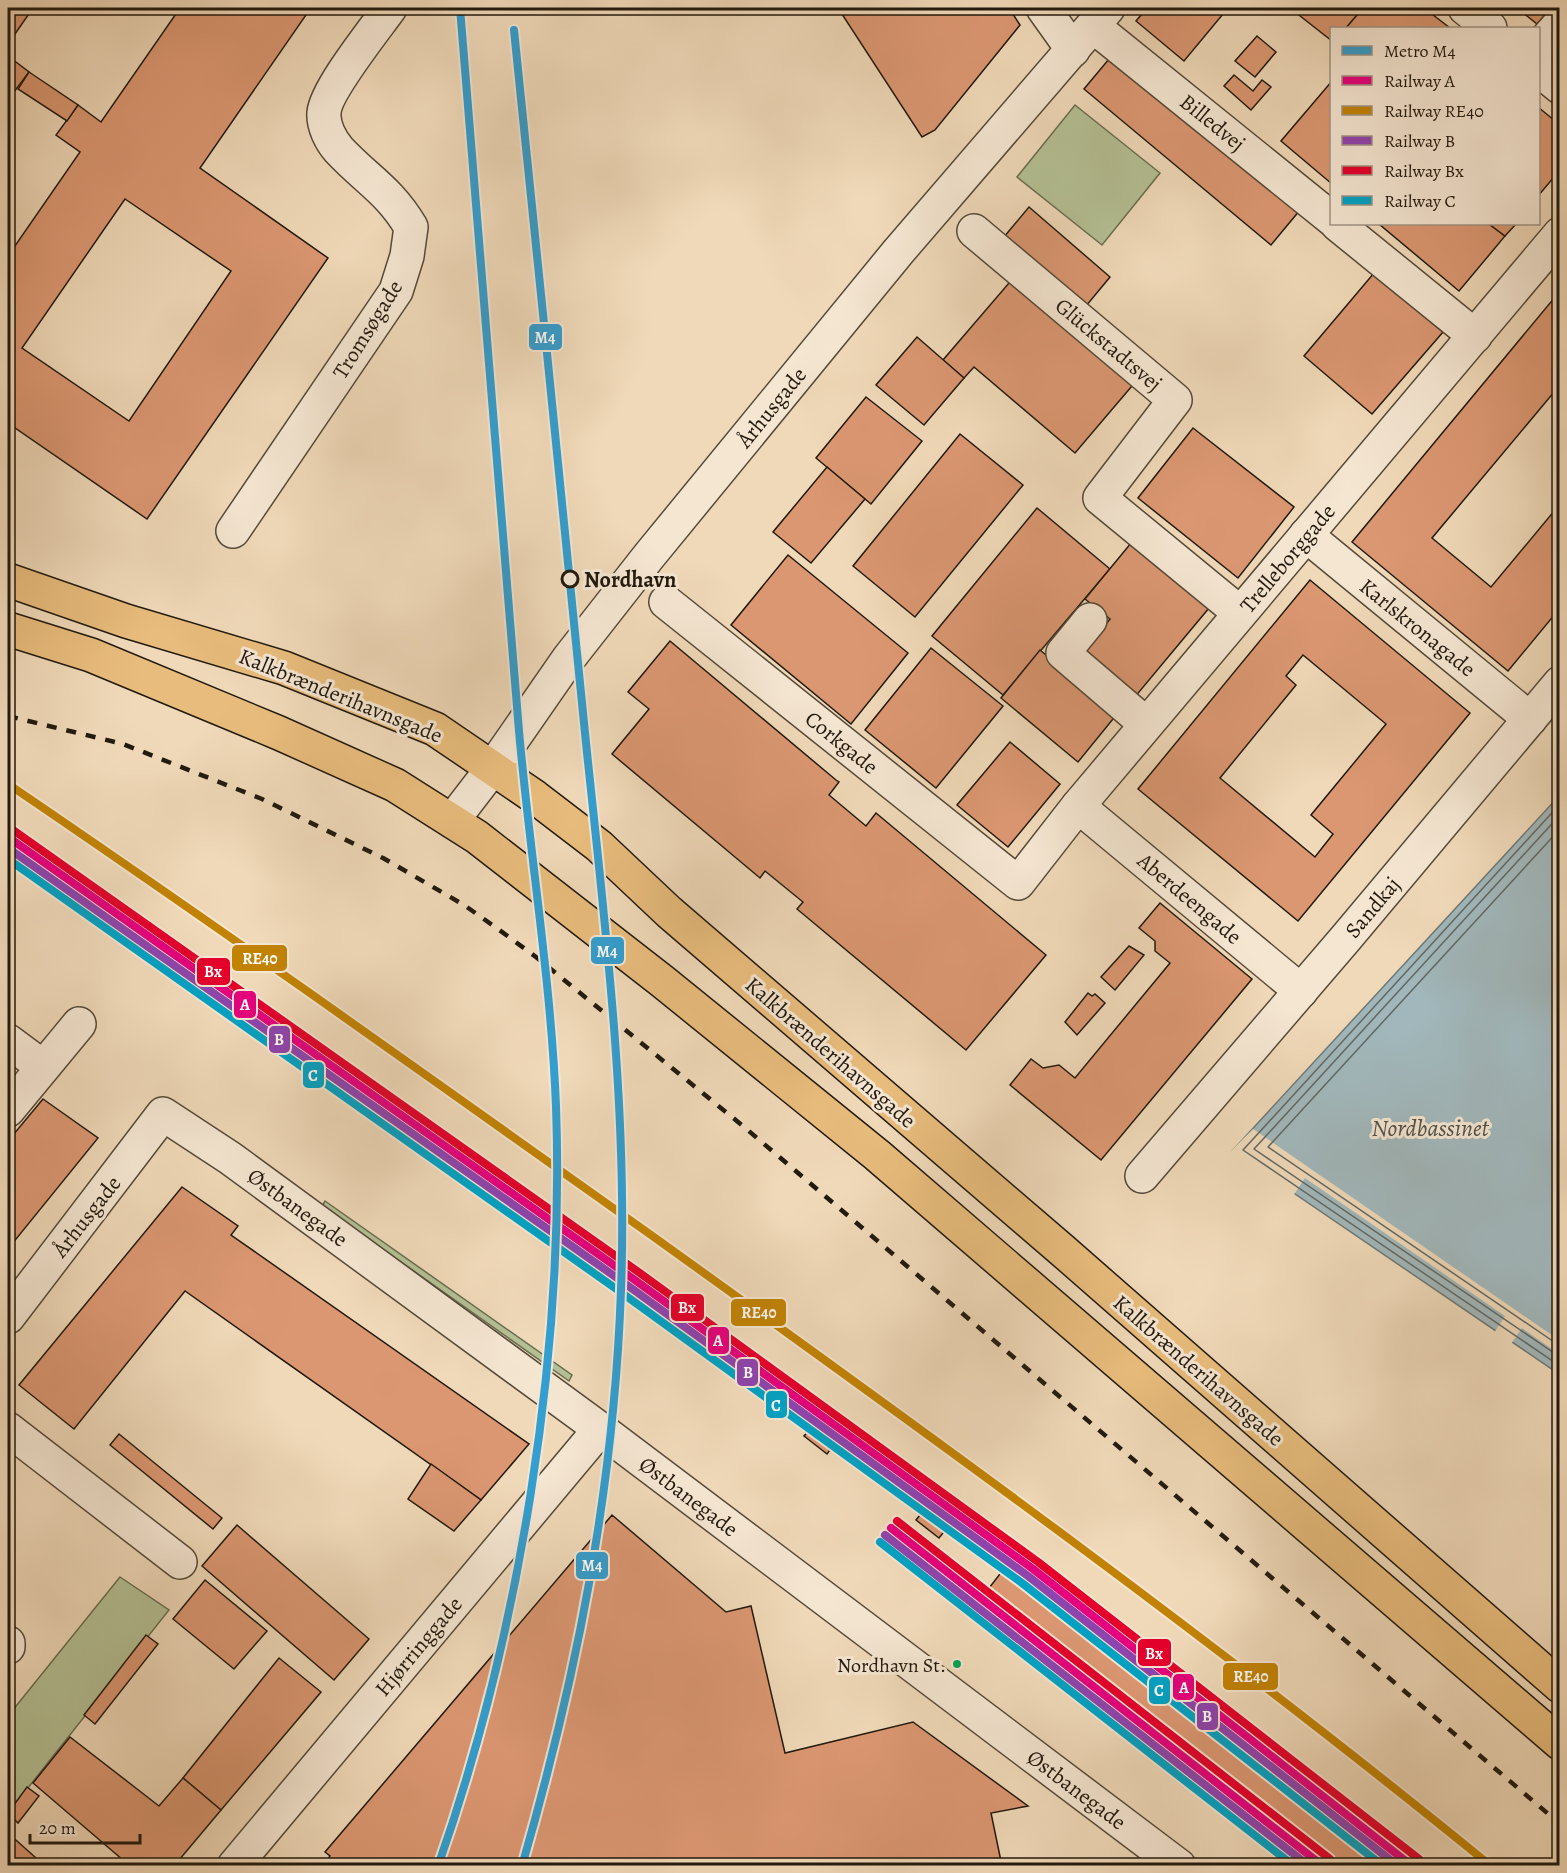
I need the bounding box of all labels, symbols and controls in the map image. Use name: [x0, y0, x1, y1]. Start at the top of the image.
legend: [1330, 27, 1540, 225]
text: Metro M4: [1384, 39, 1456, 63]
text: Railway A: [1384, 69, 1456, 93]
street label: Billedvej: [1173, 87, 1251, 158]
text: Railway RE40: [1384, 99, 1484, 123]
text: Railway B: [1384, 129, 1455, 153]
text: Railway Bx: [1384, 159, 1464, 183]
text: Railway C: [1384, 189, 1456, 213]
street label: Tromsøgade: [326, 274, 410, 385]
street label: Glückstadtsvej: [1049, 291, 1168, 398]
line badge: M4: [528, 323, 563, 351]
text: M4: [535, 327, 556, 349]
street label: Århusgade: [729, 361, 814, 455]
street label: Trelleborggade: [1233, 498, 1342, 620]
place label: Nordhavn: [584, 565, 676, 595]
marker: Nordhavn: [561, 570, 579, 588]
street label: Karlskronagade: [1353, 572, 1482, 684]
street label: Kalkbrænderihavnsgade: [234, 641, 447, 751]
street label: Corkgade: [799, 704, 884, 781]
street label: Aberdeengade: [1130, 846, 1248, 951]
street label: Sandkaj: [1338, 871, 1407, 945]
line badge: M4: [590, 936, 625, 965]
text: M4: [597, 941, 618, 963]
line badge: RE40: [231, 944, 288, 972]
text: RE40: [242, 948, 278, 970]
line badge: Bx: [196, 957, 231, 986]
text: Bx: [204, 961, 222, 983]
street label: Kalkbrænderihavnsgade: [739, 970, 922, 1135]
line badge: A: [233, 990, 257, 1019]
text: A: [239, 994, 251, 1016]
line badge: B: [268, 1025, 291, 1054]
text: B: [274, 1029, 284, 1051]
line badge: C: [302, 1061, 325, 1089]
text: C: [308, 1065, 318, 1087]
water label: Nordbassinet: [1372, 1112, 1490, 1144]
street label: Østbanegade: [241, 1161, 354, 1254]
street label: Århusgade: [45, 1170, 128, 1264]
street label: Kalkbrænderihavnsgade: [1107, 1288, 1290, 1453]
line badge: Bx: [670, 1293, 705, 1322]
text: Bx: [678, 1297, 696, 1319]
line badge: RE40: [730, 1298, 787, 1327]
text: RE40: [741, 1302, 777, 1324]
line badge: A: [707, 1326, 730, 1355]
text: A: [712, 1330, 724, 1352]
line badge: B: [736, 1358, 759, 1387]
text: B: [743, 1362, 753, 1384]
line badge: C: [765, 1390, 788, 1419]
text: C: [771, 1395, 781, 1417]
street label: Østbanegade: [633, 1450, 744, 1544]
line badge: M4: [575, 1551, 609, 1580]
text: M4: [582, 1555, 603, 1577]
street label: Hjørringgade: [368, 1590, 469, 1703]
line badge: Bx: [1137, 1638, 1172, 1667]
text: Bx: [1145, 1643, 1163, 1665]
place label: Nordhavn St.: [837, 1652, 946, 1679]
marker: Nordhavn St.: [951, 1658, 963, 1670]
line badge: RE40: [1222, 1662, 1279, 1691]
text: RE40: [1233, 1666, 1269, 1688]
line badge: A: [1172, 1673, 1195, 1701]
line badge: C: [1148, 1676, 1171, 1705]
text: A: [1178, 1677, 1190, 1699]
text: C: [1154, 1680, 1164, 1702]
line badge: B: [1196, 1702, 1219, 1731]
text: B: [1202, 1706, 1212, 1728]
street label: Østbanegade: [1021, 1743, 1132, 1837]
scale bar: [30, 1807, 140, 1845]
text: 20 m: [39, 1816, 76, 1840]

